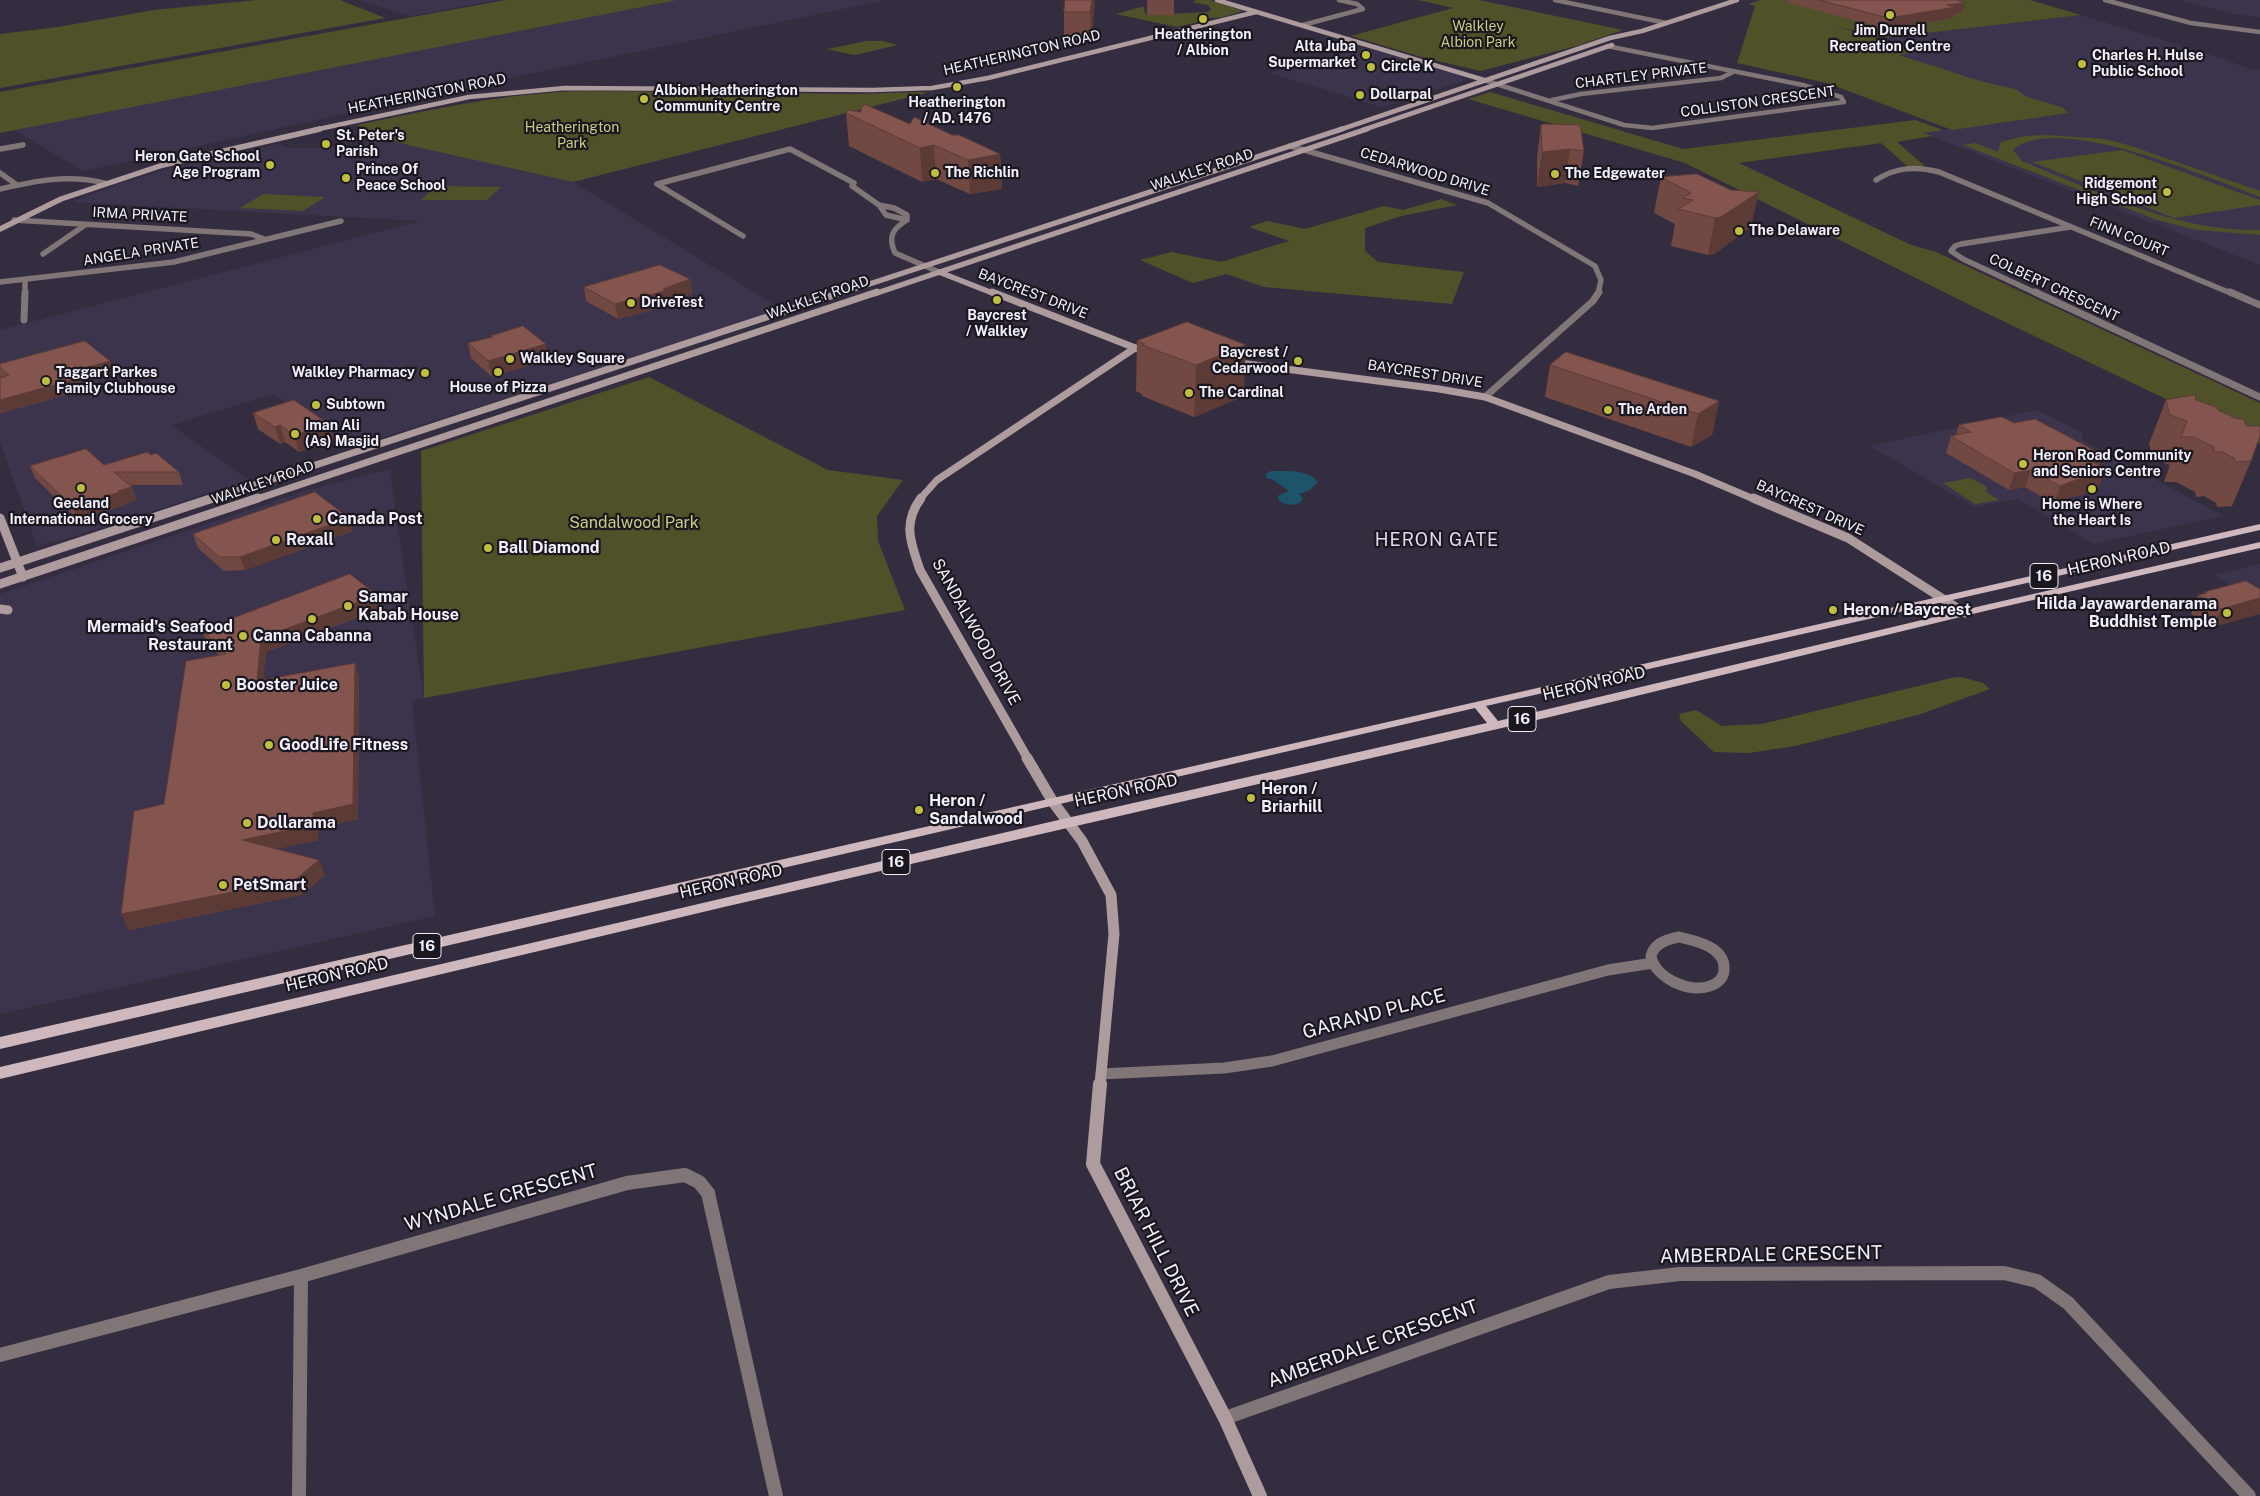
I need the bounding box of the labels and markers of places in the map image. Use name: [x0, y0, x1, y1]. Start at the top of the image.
marker: Jim Durrell Recreation Centre: [1884, 9, 1896, 21]
marker: Heatherington / Albion: [1197, 13, 1209, 25]
place label: Jim Durrell Recreation Centre: [1829, 23, 1951, 56]
place label: Heatherington / Albion: [1154, 27, 1252, 59]
place label: Alta Juba Supermarket: [1268, 39, 1356, 72]
place label: Charles H. Hulse Public School: [2092, 48, 2204, 80]
marker: Alta Juba Supermarket: [1360, 49, 1372, 61]
marker: Charles H. Hulse Public School: [2076, 58, 2088, 70]
place label: Circle K: [1381, 59, 1434, 75]
marker: Circle K: [1365, 61, 1377, 73]
marker: Heatherington / AD. 1476: [951, 81, 963, 93]
place label: Albion Heatherington Community Centre: [654, 83, 798, 115]
place label: Dollarpal: [1370, 87, 1432, 103]
marker: Dollarpal: [1354, 89, 1366, 101]
marker: Albion Heatherington Community Centre: [638, 93, 650, 105]
place label: Heatherington / AD. 1476: [908, 95, 1006, 128]
place label: St. Peter's Parish: [336, 128, 405, 160]
marker: St. Peter's Parish: [320, 138, 332, 150]
place label: Heron Gate School Age Program: [135, 149, 260, 182]
marker: Heron Gate School Age Program: [264, 159, 276, 171]
place label: Prince Of Peace School: [356, 162, 446, 194]
place label: The Richlin: [945, 165, 1019, 181]
place label: The Edgewater: [1565, 166, 1665, 182]
marker: The Richlin: [929, 167, 941, 179]
marker: The Edgewater: [1549, 168, 1561, 180]
marker: Prince Of Peace School: [340, 172, 352, 184]
place label: Ridgemont High School: [2076, 176, 2157, 208]
marker: Ridgemont High School: [2161, 186, 2173, 198]
place label: The Delaware: [1749, 223, 1840, 239]
marker: The Delaware: [1733, 225, 1745, 237]
marker: Baycrest / Walkley: [991, 294, 1003, 306]
place label: DriveTest: [641, 295, 703, 311]
marker: DriveTest: [625, 297, 637, 309]
place label: Baycrest / Walkley: [966, 308, 1028, 341]
place label: Baycrest / Cedarwood: [1212, 345, 1288, 378]
place label: Walkley Square: [520, 351, 625, 367]
marker: Walkley Square: [504, 353, 516, 365]
marker: Baycrest / Cedarwood: [1292, 355, 1304, 367]
place label: Taggart Parkes Family Clubhouse: [56, 365, 176, 398]
place label: Walkley Pharmacy: [292, 365, 415, 381]
marker: House of Pizza: [492, 366, 504, 378]
marker: Walkley Pharmacy: [419, 367, 431, 379]
marker: Taggart Parkes Family Clubhouse: [40, 375, 52, 387]
place label: House of Pizza: [449, 380, 547, 396]
place label: The Cardinal: [1199, 385, 1284, 401]
marker: The Cardinal: [1183, 387, 1195, 399]
place label: Subtown: [326, 397, 385, 413]
marker: Subtown: [310, 399, 322, 411]
place label: The Arden: [1618, 402, 1687, 418]
marker: The Arden: [1602, 404, 1614, 416]
place label: Iman Ali (As) Masjid: [305, 418, 379, 451]
marker: Iman Ali (As) Masjid: [289, 428, 301, 440]
place label: Heron Road Community and Seniors Centre: [2033, 448, 2191, 481]
marker: Heron Road Community and Seniors Centre: [2017, 458, 2029, 470]
marker: Geeland International Grocery: [75, 482, 87, 494]
marker: Home is Where the Heart Is: [2086, 483, 2098, 495]
place label: Geeland International Grocery: [9, 496, 153, 528]
place label: Home is Where the Heart Is: [2042, 497, 2142, 530]
place label: Canada Post: [327, 509, 423, 529]
marker: Canada Post: [311, 513, 323, 525]
place label: Rexall: [286, 530, 334, 550]
marker: Rexall: [270, 534, 282, 546]
place label: Ball Diamond: [498, 538, 600, 558]
marker: Ball Diamond: [482, 542, 494, 554]
place label: Samar Kabab House: [358, 587, 459, 625]
place label: Hilda Jayawardenarama Buddhist Temple: [2036, 594, 2217, 632]
marker: Samar Kabab House: [342, 600, 354, 612]
place label: Heron / Baycrest: [1843, 600, 1971, 620]
marker: Heron / Baycrest: [1827, 604, 1839, 616]
marker: Hilda Jayawardenarama Buddhist Temple: [2221, 607, 2233, 619]
marker: Canna Cabanna: [306, 613, 318, 625]
place label: Mermaid's Seafood Restaurant: [87, 617, 233, 655]
place label: Canna Cabanna: [253, 626, 371, 646]
marker: Mermaid's Seafood Restaurant: [237, 630, 249, 642]
place label: Booster Juice: [236, 675, 338, 695]
marker: Booster Juice: [220, 679, 232, 691]
place label: GoodLife Fitness: [279, 735, 408, 755]
marker: GoodLife Fitness: [263, 739, 275, 751]
place label: Heron / Briarhill: [1261, 779, 1323, 817]
place label: Heron / Sandalwood: [929, 791, 1023, 829]
marker: Heron / Briarhill: [1245, 792, 1257, 804]
marker: Heron / Sandalwood: [913, 804, 925, 816]
place label: Dollarama: [257, 813, 336, 833]
marker: Dollarama: [241, 817, 253, 829]
place label: PetSmart: [233, 875, 306, 895]
marker: PetSmart: [217, 879, 229, 891]

